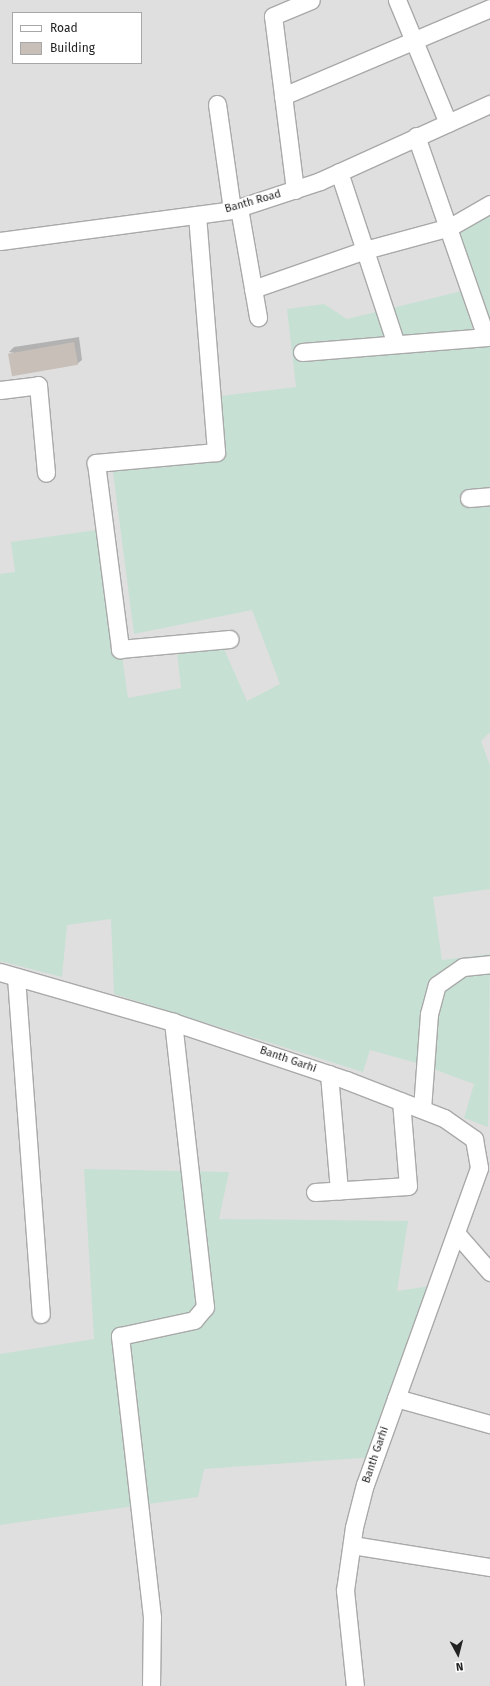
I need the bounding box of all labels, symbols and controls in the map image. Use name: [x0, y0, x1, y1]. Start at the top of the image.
legend: [12, 12, 142, 64]
text: Road: [50, 21, 78, 35]
text: Building: [50, 41, 95, 55]
street label: Banth Road: [223, 188, 283, 216]
street label: Banth Garhi: [258, 1044, 318, 1076]
street label: Banth Garhi: [360, 1425, 392, 1485]
north arrow: [438, 1634, 478, 1674]
text: N: [455, 1660, 464, 1673]

